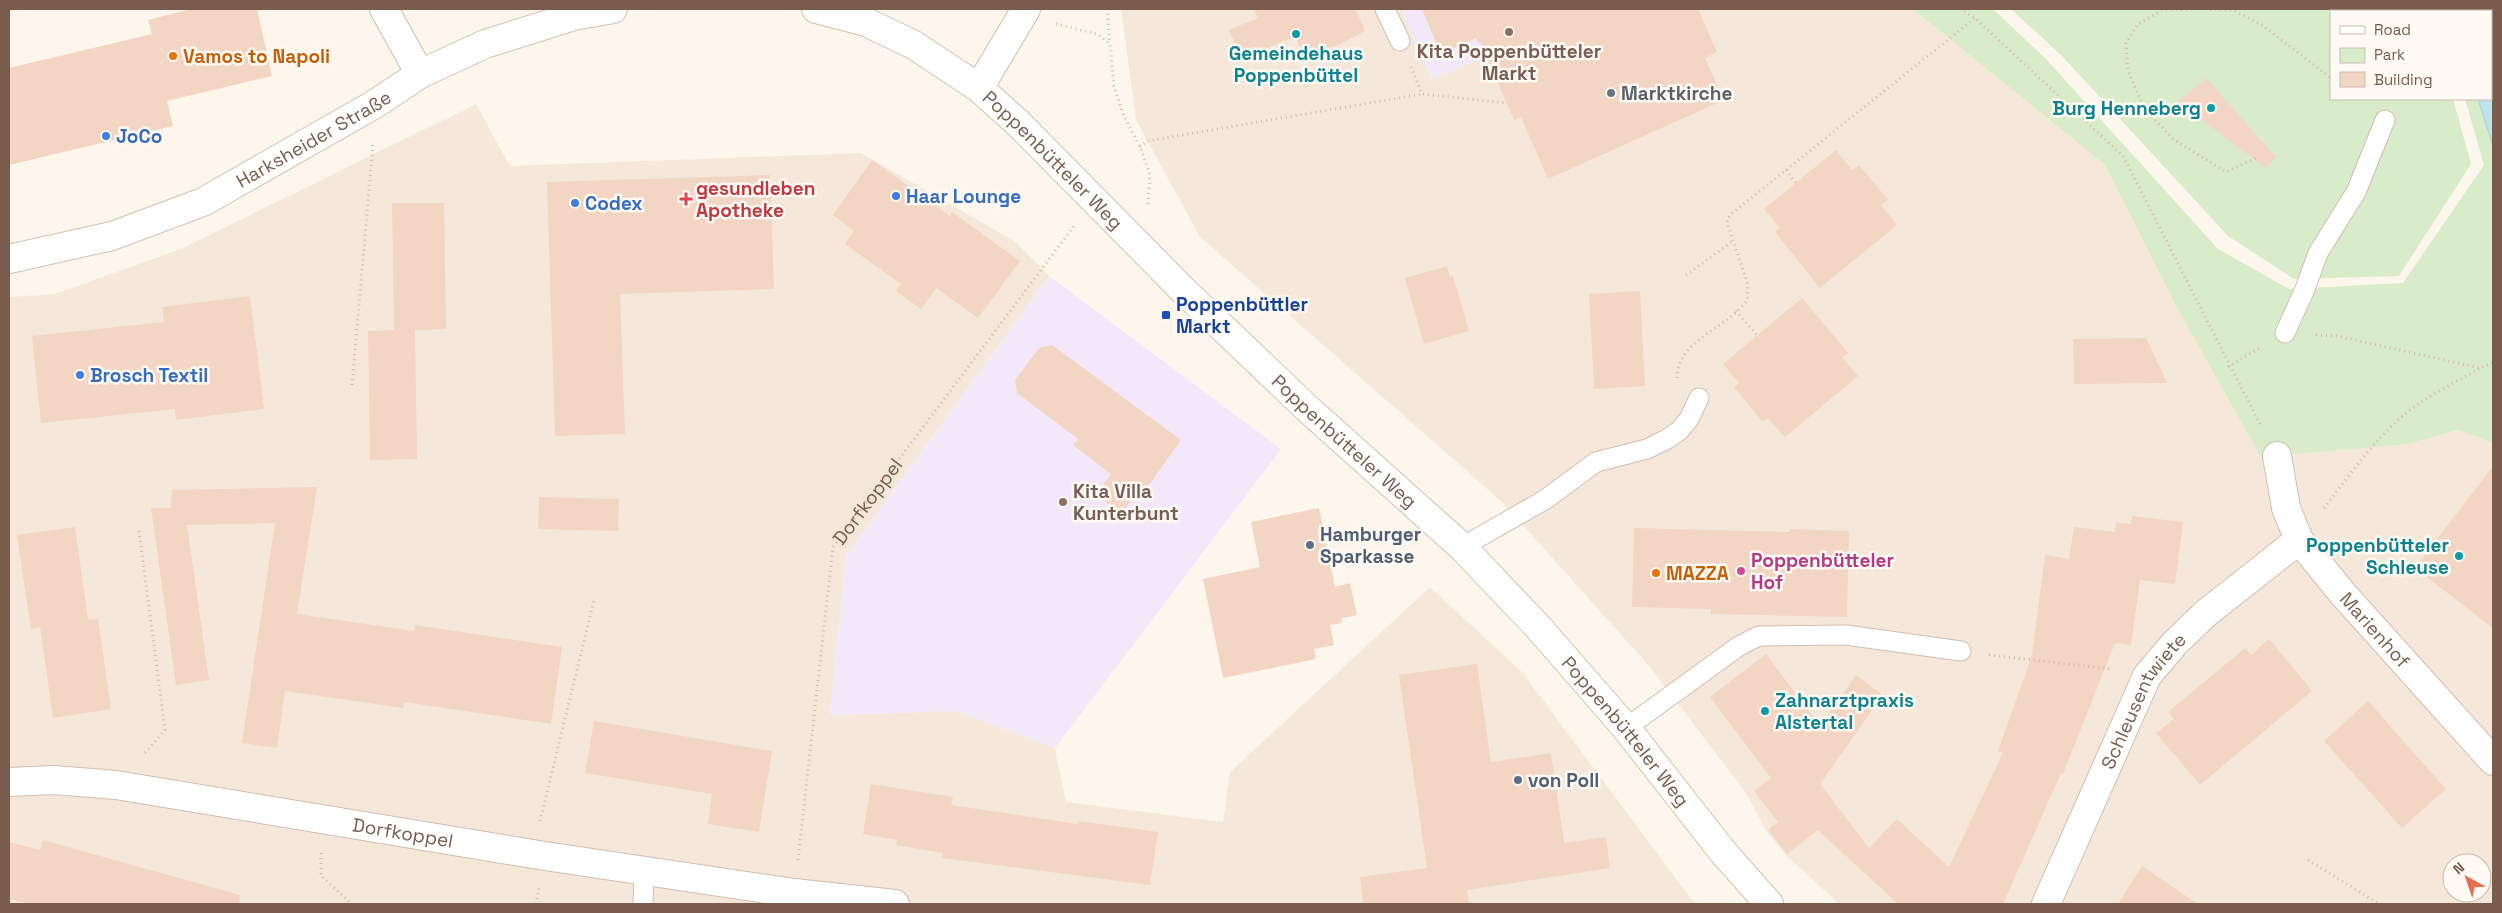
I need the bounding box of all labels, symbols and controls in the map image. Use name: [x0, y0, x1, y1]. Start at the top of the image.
legend: [2330, 10, 2492, 100]
text: Road: [2374, 20, 2411, 39]
marker: Kita Poppenbütteler Markt: [1503, 26, 1515, 38]
marker: Gemeindehaus Poppenbüttel: [1290, 28, 1302, 40]
place label: Kita Poppenbütteler Markt: [1417, 39, 1601, 86]
place label: Gemeindehaus Poppenbüttel: [1229, 41, 1363, 88]
place label: Vamos to Napoli: [183, 44, 330, 69]
text: Park: [2374, 45, 2405, 64]
marker: Vamos to Napoli: [167, 50, 179, 62]
text: Building: [2374, 70, 2433, 89]
place label: Marktkirche: [1621, 81, 1732, 106]
street label: Harksheider Straße: [231, 84, 396, 193]
street label: Poppenbütteler Weg: [977, 85, 1129, 235]
marker: Marktkirche: [1605, 87, 1617, 99]
place label: Burg Henneberg: [2052, 96, 2201, 121]
marker: Burg Henneberg: [2205, 102, 2217, 114]
place label: JoCo: [116, 124, 162, 149]
marker: JoCo: [100, 130, 112, 142]
place label: gesundleben Apotheke: [696, 176, 815, 223]
place label: Haar Lounge: [906, 184, 1021, 209]
marker: Haar Lounge: [890, 190, 902, 202]
place label: Codex: [585, 191, 643, 216]
marker: gesundleben Apotheke: [680, 193, 692, 205]
marker: Codex: [569, 197, 581, 209]
place label: Poppenbüttler Markt: [1176, 292, 1308, 339]
marker: Poppenbüttler Markt: [1160, 309, 1172, 321]
place label: Brosch Textil: [90, 363, 208, 388]
marker: Brosch Textil: [74, 369, 86, 381]
street label: Poppenbütteler Weg: [1266, 369, 1422, 513]
street label: Dorfkoppel: [827, 453, 908, 550]
place label: Kita Villa Kunterbunt: [1073, 479, 1179, 526]
marker: Kita Villa Kunterbunt: [1057, 496, 1069, 508]
place label: Hamburger Sparkasse: [1320, 522, 1421, 569]
place label: Poppenbütteler Schleuse: [2306, 533, 2449, 580]
marker: Hamburger Sparkasse: [1304, 539, 1316, 551]
place label: Poppenbütteler Hof: [1751, 548, 1894, 595]
marker: Poppenbütteler Schleuse: [2453, 550, 2465, 562]
place label: MAZZA: [1666, 561, 1729, 586]
marker: Poppenbütteler Hof: [1735, 565, 1747, 577]
marker: MAZZA: [1650, 567, 1662, 579]
street label: Marienhof: [2335, 587, 2416, 673]
street label: Schleusentwiete: [2095, 627, 2191, 773]
street label: Poppenbütteler Weg: [1556, 651, 1695, 812]
place label: Zahnarztpraxis Alstertal: [1775, 688, 1914, 735]
marker: Zahnarztpraxis Alstertal: [1759, 705, 1771, 717]
place label: von Poll: [1528, 768, 1599, 793]
marker: von Poll: [1512, 774, 1524, 786]
street label: Dorfkoppel: [351, 812, 455, 853]
north arrow: [2442, 853, 2492, 903]
text: N: [2449, 858, 2468, 878]

